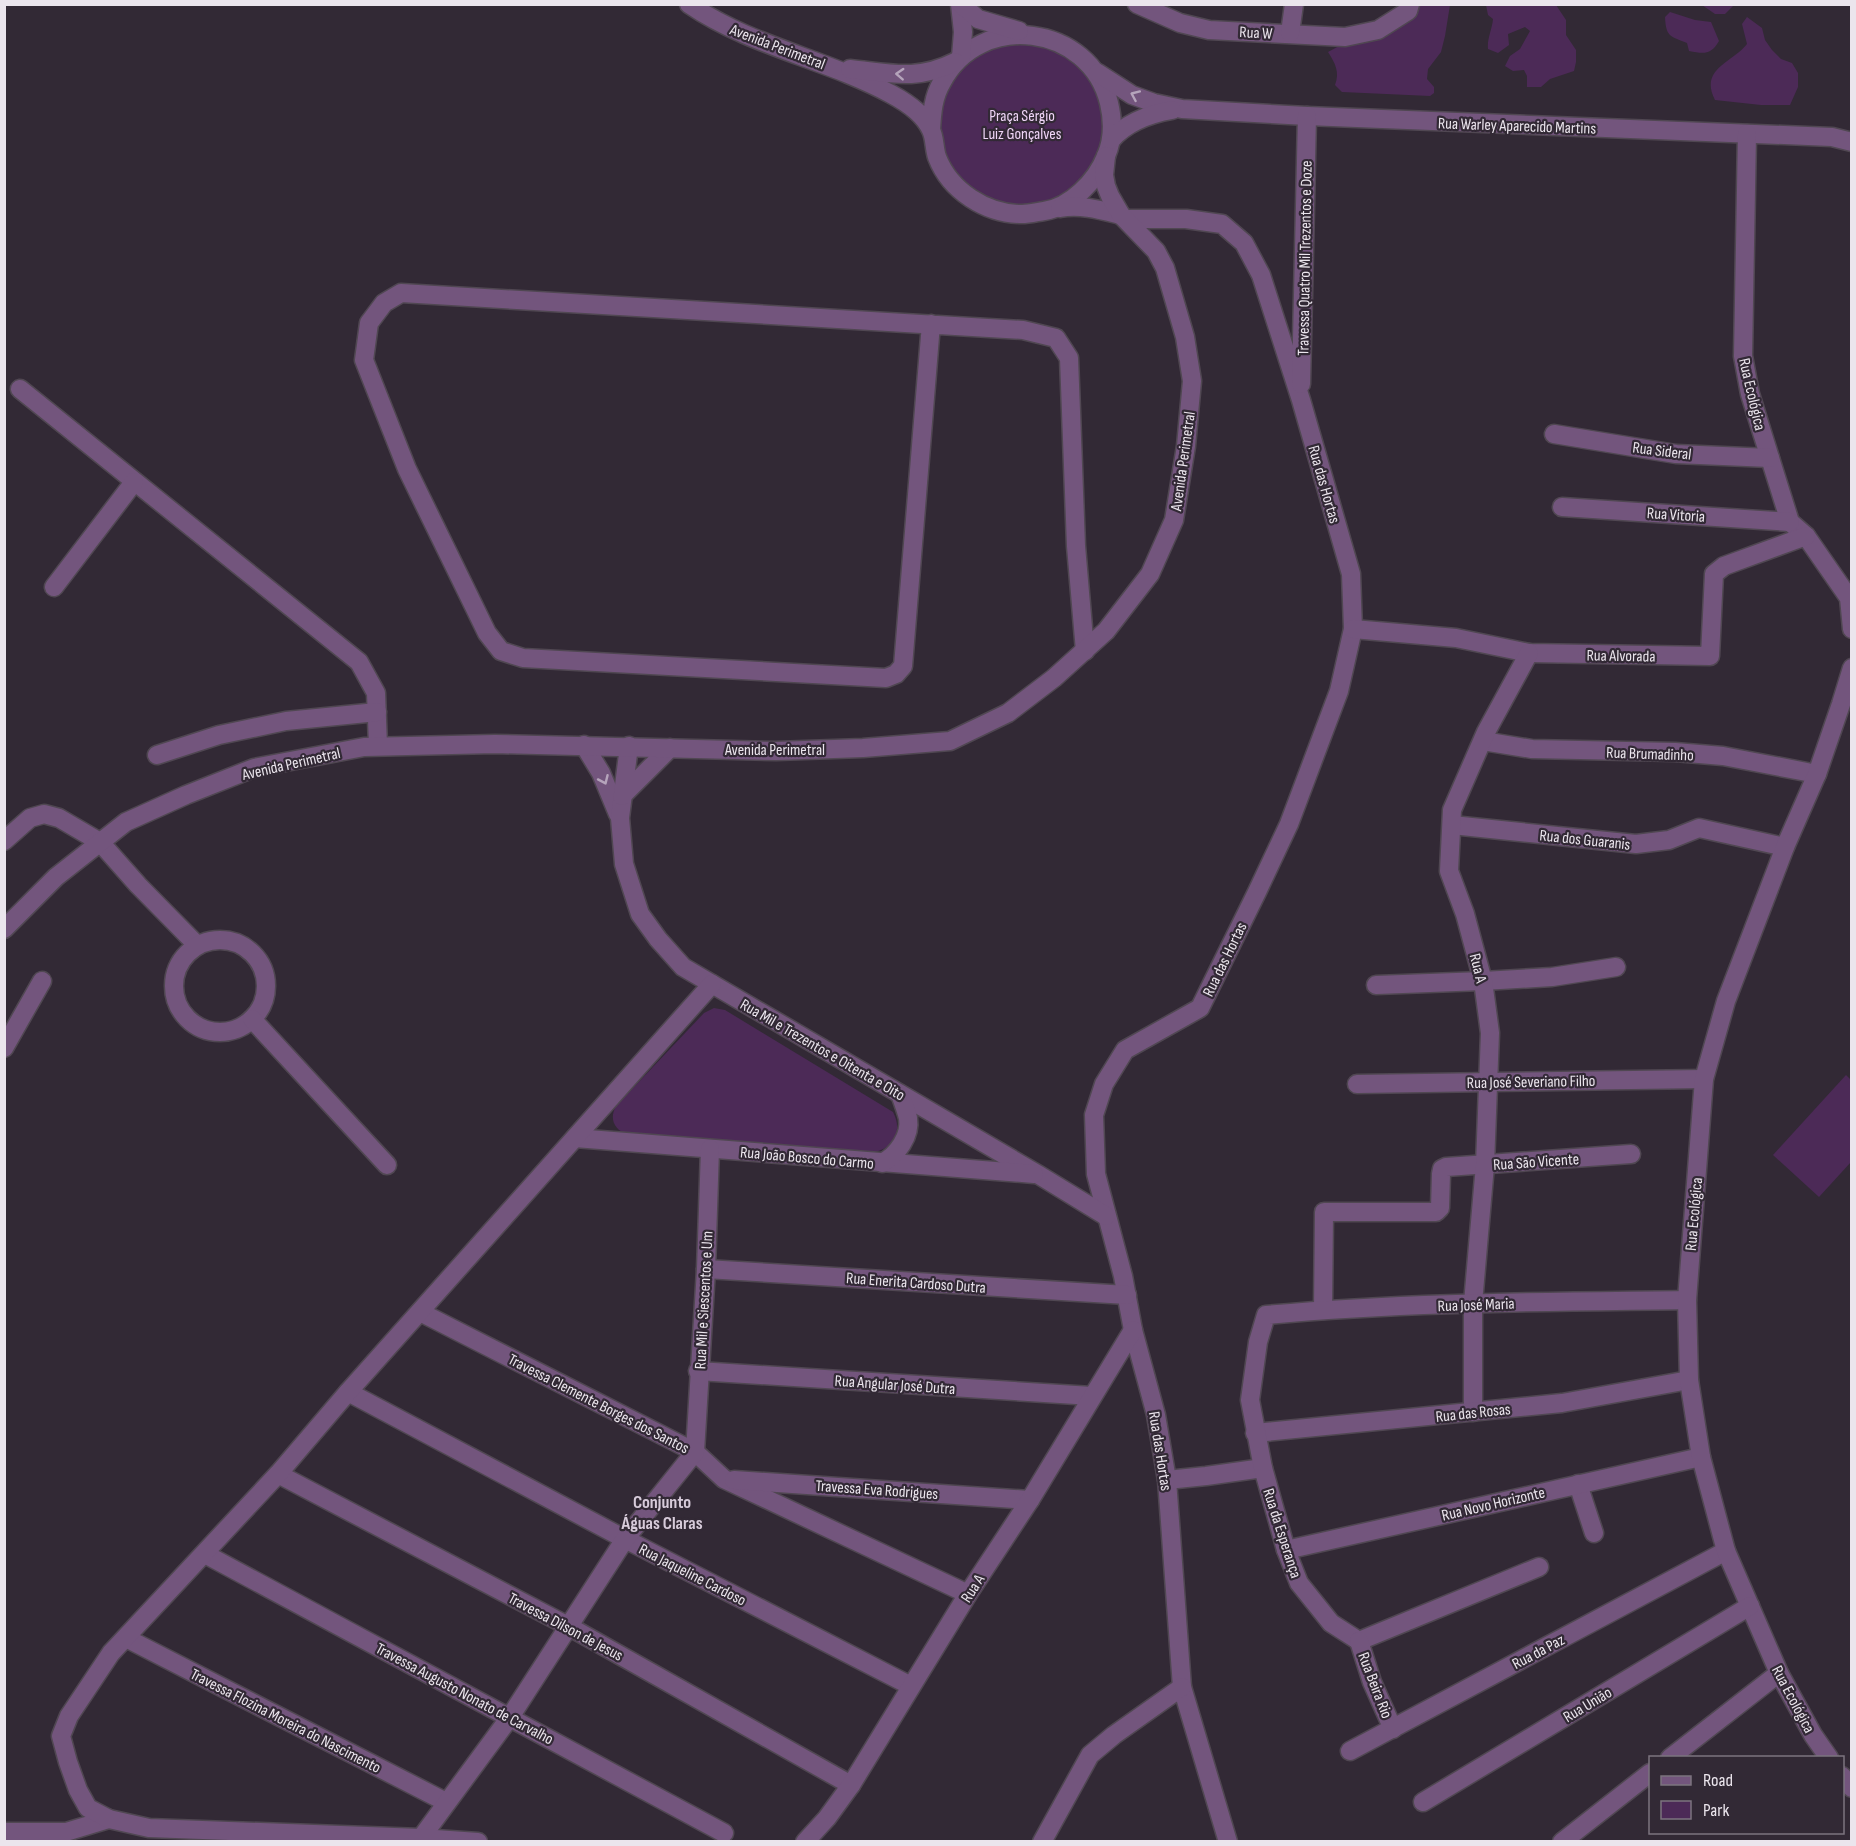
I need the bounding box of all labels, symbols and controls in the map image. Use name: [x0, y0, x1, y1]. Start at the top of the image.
street label: Avenida Perimetral: [726, 20, 828, 74]
street label: Rua W: [1239, 23, 1274, 44]
one-way arrow: [896, 67, 905, 80]
one-way arrow: [1131, 91, 1142, 103]
park label: Praça Sérgio Luiz Gonçalves: [983, 107, 1062, 144]
street label: Rua Warley Aparecido Martins: [1437, 114, 1597, 139]
street label: Travessa Quatro Mil Trezentos e Doze: [1294, 160, 1317, 356]
street label: Rua Ecológica: [1734, 356, 1769, 432]
street label: Avenida Perimetral: [1167, 410, 1200, 513]
street label: Rua Sideral: [1631, 438, 1692, 465]
street label: Rua das Hortas: [1303, 443, 1344, 526]
street label: Rua Vitoria: [1646, 504, 1706, 527]
street label: Rua Alvorada: [1586, 646, 1656, 667]
street label: Avenida Perimetral: [724, 741, 825, 760]
street label: Rua Brumadinho: [1606, 743, 1694, 766]
street label: Avenida Perimetral: [239, 744, 342, 785]
one-way arrow: [597, 774, 609, 785]
street label: Rua dos Guaranis: [1538, 826, 1631, 855]
street label: Rua das Hortas: [1199, 919, 1252, 1000]
street label: Rua A: [1465, 952, 1490, 985]
street label: Rua Mil e Trezentos e Oitenta e Oito: [736, 995, 908, 1105]
street label: Rua José Severiano Filho: [1467, 1072, 1595, 1093]
street label: Rua João Bosco do Carmo: [739, 1143, 874, 1174]
street label: Rua São Vicente: [1493, 1150, 1580, 1175]
street label: Rua Ecológica: [1682, 1177, 1707, 1252]
street label: Rua Mil e Siescentos e Um: [691, 1231, 718, 1370]
street label: Rua Enerita Cardoso Dutra: [845, 1269, 986, 1298]
street label: Rua José Maria: [1437, 1295, 1515, 1316]
street label: Travessa Clemente Borges dos Santos: [505, 1350, 692, 1458]
street label: Rua Angular José Dutra: [834, 1372, 956, 1399]
street label: Rua das Rosas: [1435, 1400, 1512, 1427]
street label: Rua das Hortas: [1144, 1410, 1175, 1493]
street label: Travessa Eva Rodrigues: [815, 1477, 939, 1504]
street label: Rua Novo Horizonte: [1440, 1483, 1547, 1526]
street label: Rua da Esperança: [1258, 1486, 1305, 1581]
district label: Conjunto Águas Claras: [620, 1492, 703, 1534]
street label: Rua Jaqueline Cardoso: [636, 1540, 749, 1611]
street label: Rua A: [957, 1571, 989, 1606]
street label: Travessa Dilson de Jesus: [505, 1589, 626, 1666]
street label: Rua da Paz: [1509, 1631, 1568, 1674]
street label: Travessa Augusto Nonato de Carvalho: [372, 1639, 557, 1749]
street label: Rua Beira Rio: [1353, 1650, 1396, 1721]
street label: Rua Ecológica: [1767, 1663, 1818, 1737]
street label: Travessa Flozina Moreira do Nascimento: [187, 1665, 384, 1778]
street label: Rua União: [1560, 1683, 1616, 1727]
legend: [1649, 1756, 1844, 1834]
text: Road: [1703, 1770, 1733, 1791]
text: Park: [1703, 1800, 1729, 1821]

